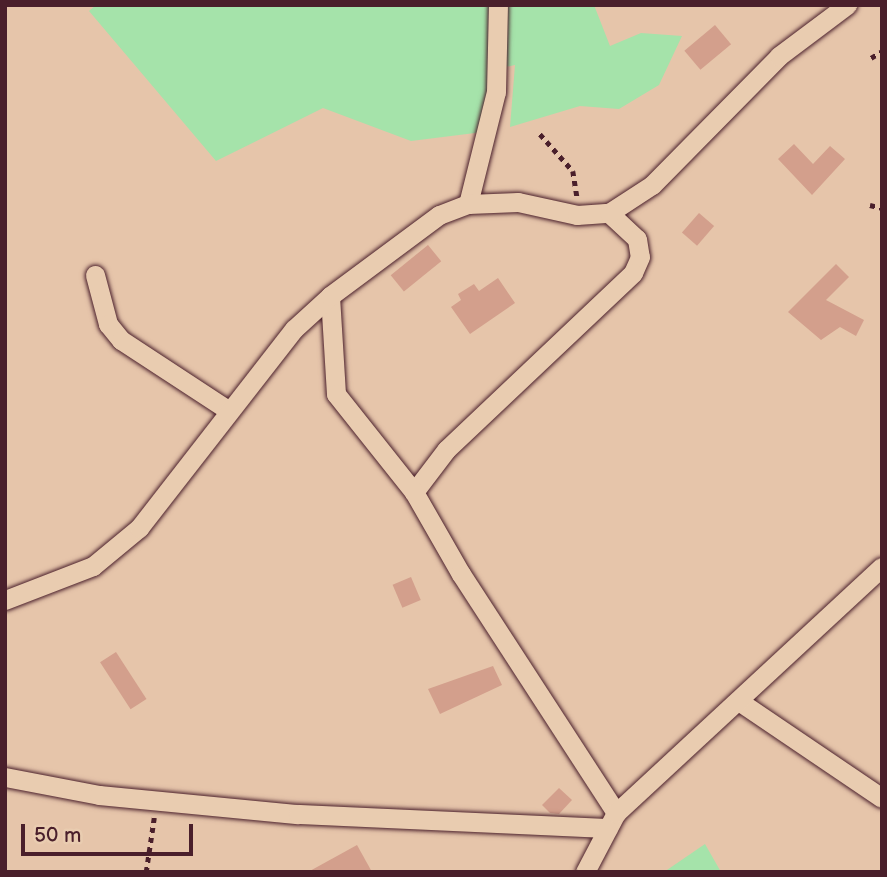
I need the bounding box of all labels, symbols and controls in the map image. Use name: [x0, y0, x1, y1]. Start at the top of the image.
scale bar: [24, 810, 196, 854]
text: 50 m: [34, 823, 81, 848]

